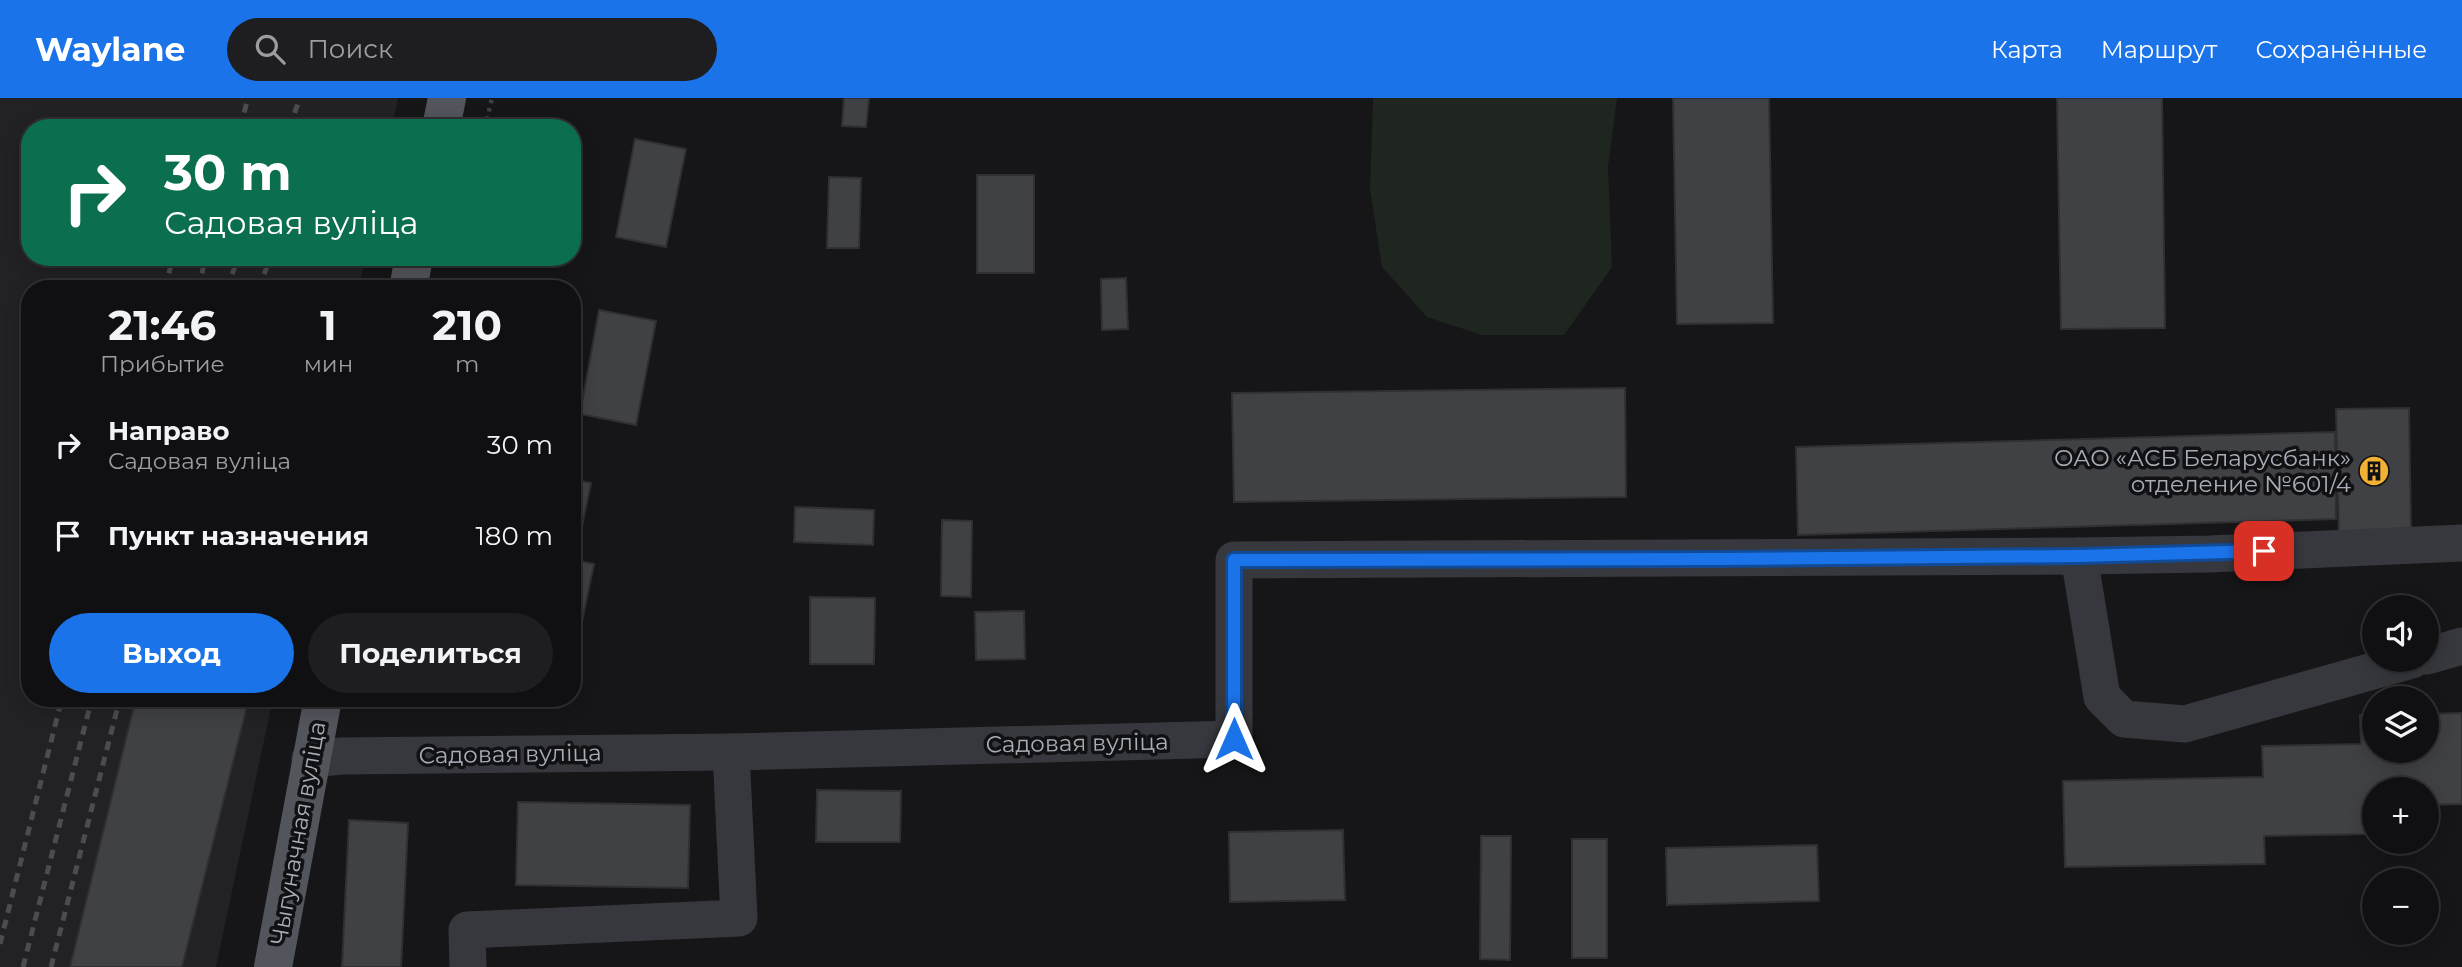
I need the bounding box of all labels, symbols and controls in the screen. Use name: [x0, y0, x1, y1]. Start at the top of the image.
search box: [227, 18, 717, 81]
text: Waylane: [35, 29, 185, 69]
icon: search: [251, 30, 289, 68]
text: Поиск: [307, 33, 393, 65]
text: Карта: [1991, 35, 2063, 64]
text: Маршрут: [2101, 35, 2217, 64]
text: Сохранённые: [2255, 35, 2427, 64]
text: 30 m: [164, 143, 292, 202]
icon: right: [49, 147, 140, 238]
text: Садовая вуліца: [164, 203, 418, 242]
text: 21:46: [108, 299, 216, 351]
text: 1: [320, 299, 337, 351]
text: 210: [432, 299, 502, 351]
text: Прибытие: [100, 350, 225, 378]
text: мин: [304, 350, 353, 378]
text: m: [455, 350, 479, 378]
text: Направо: [108, 415, 229, 447]
icon: right: [49, 426, 87, 464]
text: 30 m: [487, 429, 553, 461]
place label: ОАО «АСБ Беларусбанк» отделение №601/4: [2054, 444, 2351, 498]
text: Садовая вуліца: [108, 447, 291, 475]
building icon: ОАО «АСБ Беларусбанк» отделение №601/4: [2357, 454, 2391, 488]
icon: arrive: [49, 517, 87, 555]
text: Пункт назначения: [108, 520, 369, 552]
text: 180 m: [475, 520, 553, 552]
pin: [2234, 521, 2294, 581]
icon: arrive: [2245, 532, 2283, 570]
map controls: [2362, 595, 2439, 945]
button: sound: [2362, 595, 2439, 672]
button: Выход: [49, 613, 294, 693]
button: Поделиться: [308, 613, 553, 693]
button: layers: [2362, 686, 2439, 763]
position arrow: [1197, 702, 1271, 776]
street label: Чыгуначная вуліца: [265, 719, 331, 947]
street label: Садовая вуліца: [985, 727, 1169, 759]
street label: Садовая вуліца: [418, 738, 602, 770]
button: +: [2362, 777, 2439, 854]
button: −: [2362, 868, 2439, 945]

